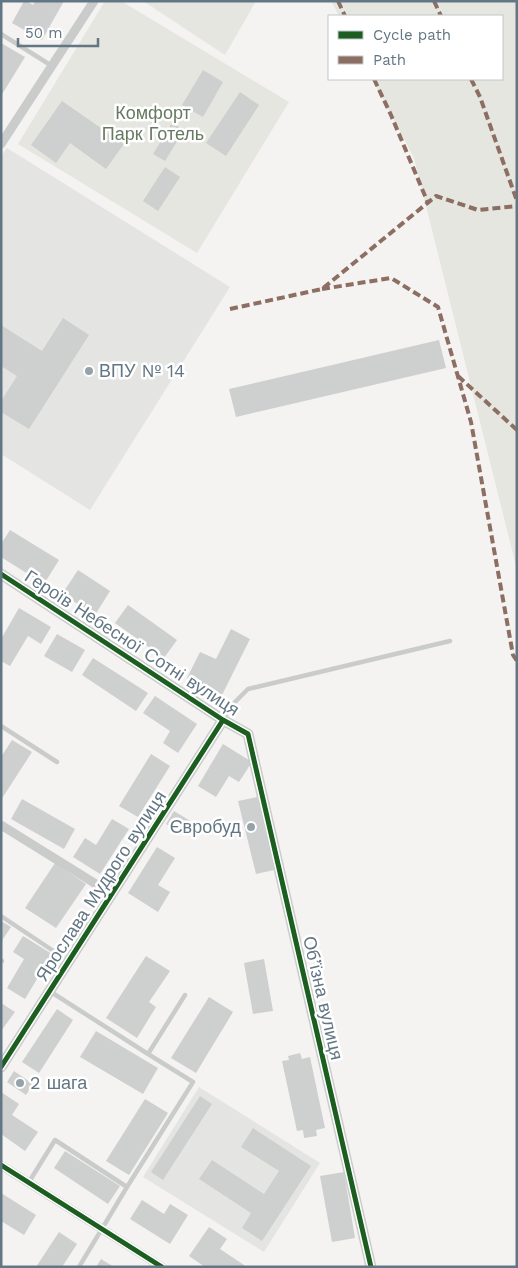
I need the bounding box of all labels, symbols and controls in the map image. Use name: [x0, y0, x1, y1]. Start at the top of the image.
scale bar: [18, 15, 98, 47]
legend: [328, 15, 503, 80]
text: 50 m: [25, 24, 62, 42]
text: Cycle path: [373, 26, 451, 44]
text: Path: [373, 51, 406, 69]
park label: Комфорт Парк Готель: [102, 102, 204, 144]
place label: ВПУ № 14: [99, 360, 185, 381]
marker: ВПУ № 14: [83, 365, 95, 377]
street label: Героїв Небесної Сотні вулиця: [21, 565, 244, 720]
street label: Ярослава Мудрого вулиця: [31, 787, 170, 985]
place label: Євробуд: [170, 816, 241, 837]
marker: Євробуд: [245, 821, 257, 833]
street label: Об’їзна вулиця: [299, 934, 348, 1062]
place label: 2 шага: [30, 1072, 88, 1093]
marker: 2 шага: [14, 1077, 26, 1089]

